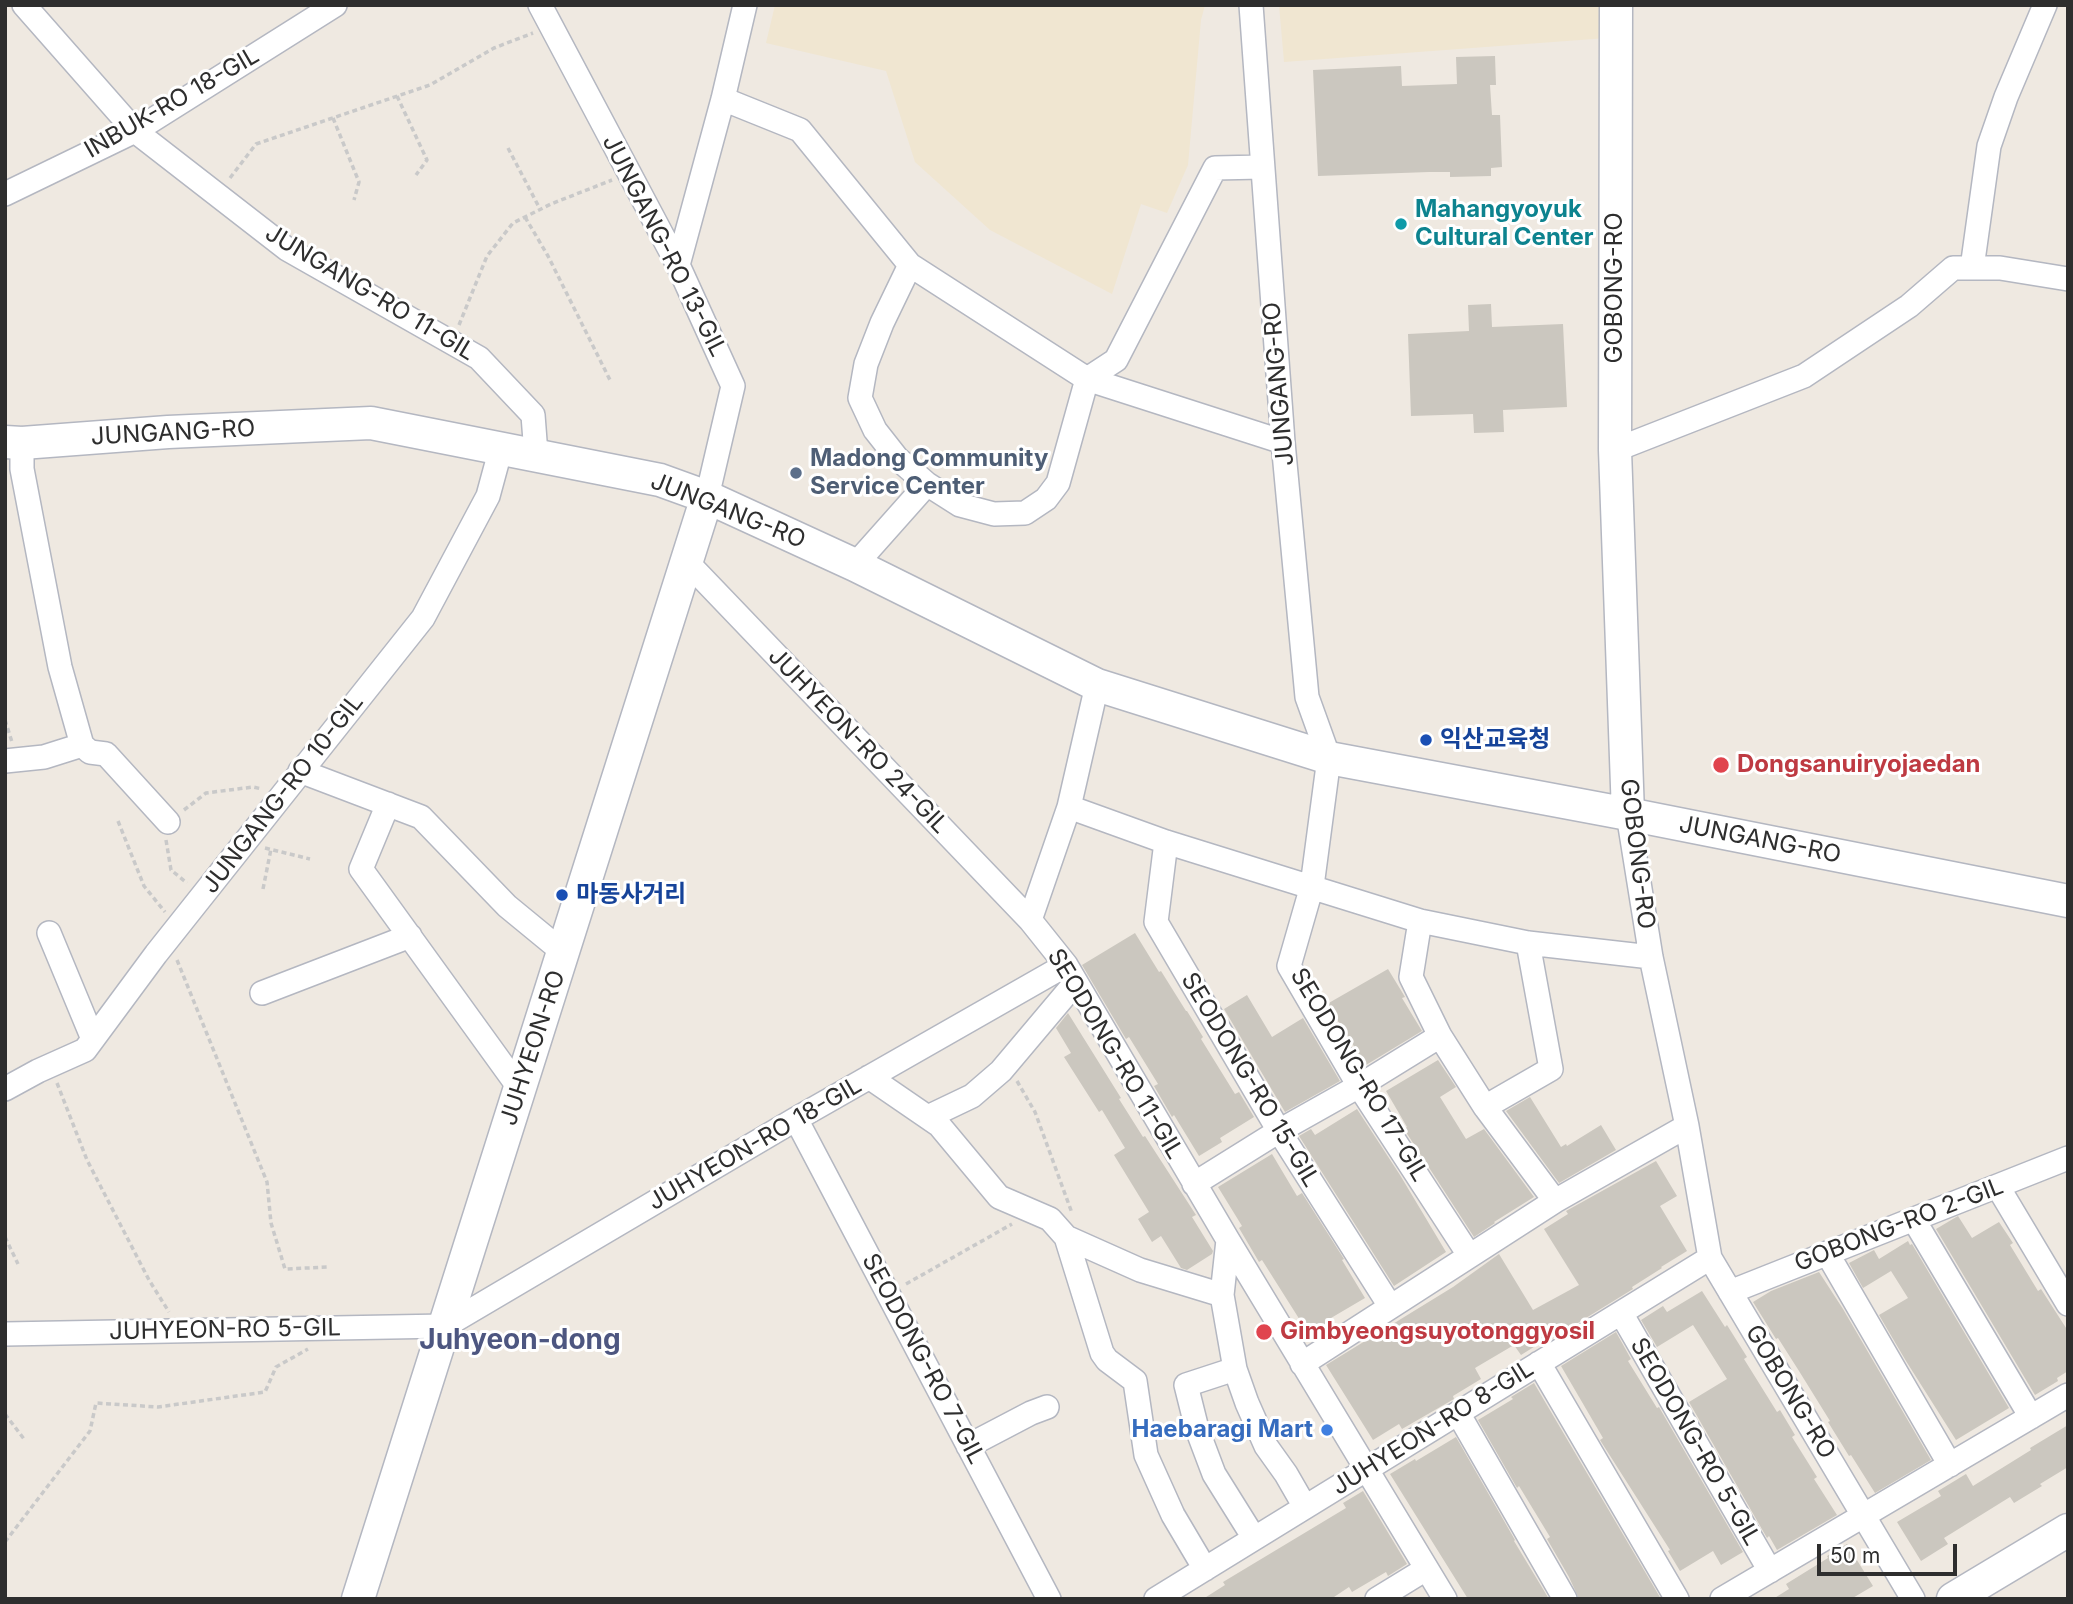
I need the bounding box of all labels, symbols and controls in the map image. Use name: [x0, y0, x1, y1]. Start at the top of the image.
street label: INBUK-RO 18-GIL: [80, 41, 264, 165]
street label: JUNGANG-RO 13-GIL: [596, 130, 732, 362]
place label: Mahangyoyuk Cultural Center: [1415, 196, 1593, 252]
street label: GOBONG-RO: [1601, 212, 1629, 364]
marker: Mahangyoyuk Cultural Center: [1393, 216, 1409, 232]
street label: JUNGANG-RO 11-GIL: [260, 219, 480, 367]
street label: JUNGANG-RO: [1257, 301, 1301, 467]
street label: JUNGANG-RO: [90, 414, 256, 452]
place label: Madong Community Service Center: [810, 445, 1048, 501]
marker: Madong Community Service Center: [788, 465, 804, 481]
street label: JUNGANG-RO: [646, 467, 810, 555]
street label: JUHYEON-RO 24-GIL: [762, 642, 954, 840]
street label: JUNGANG-RO 10-GIL: [196, 689, 370, 899]
place label: 익산교육청: [1440, 726, 1550, 754]
marker: 익산교육청: [1418, 732, 1434, 748]
place label: Dongsanuiryojaedan: [1737, 751, 1981, 779]
marker: Dongsanuiryojaedan: [1711, 755, 1731, 775]
street label: GOBONG-RO: [1613, 777, 1661, 931]
street label: JUNGANG-RO: [1677, 810, 1843, 870]
place label: 마동사거리: [576, 881, 686, 909]
marker: 마동사거리: [554, 887, 570, 903]
street label: SEODONG-RO 11-GIL: [1041, 944, 1189, 1164]
street label: SEODONG-RO 17-GIL: [1284, 963, 1434, 1187]
street label: JUHYEON-RO: [494, 967, 572, 1129]
street label: SEODONG-RO 15-GIL: [1175, 968, 1325, 1192]
street label: JUHYEON-RO 18-GIL: [643, 1071, 867, 1217]
street label: GOBONG-RO 2-GIL: [1790, 1172, 2008, 1278]
street label: SEODONG-RO 7-GIL: [855, 1249, 991, 1469]
street label: JUHYEON-RO 5-GIL: [109, 1314, 341, 1346]
place label: Gimbyeongsuyotonggyosil: [1280, 1318, 1595, 1346]
street label: GOBONG-RO: [1739, 1320, 1841, 1464]
marker: Gimbyeongsuyotonggyosil: [1254, 1322, 1274, 1342]
district label: Juhyeon-dong: [419, 1324, 621, 1358]
street label: SEODONG-RO 5-GIL: [1624, 1333, 1766, 1551]
street label: JUHYEON-RO 8-GIL: [1327, 1354, 1539, 1502]
place label: Haebaragi Mart: [1131, 1416, 1313, 1444]
marker: Haebaragi Mart: [1319, 1422, 1335, 1438]
scale bar: [1821, 1530, 1961, 1574]
text: 50 m: [1830, 1543, 1880, 1568]

